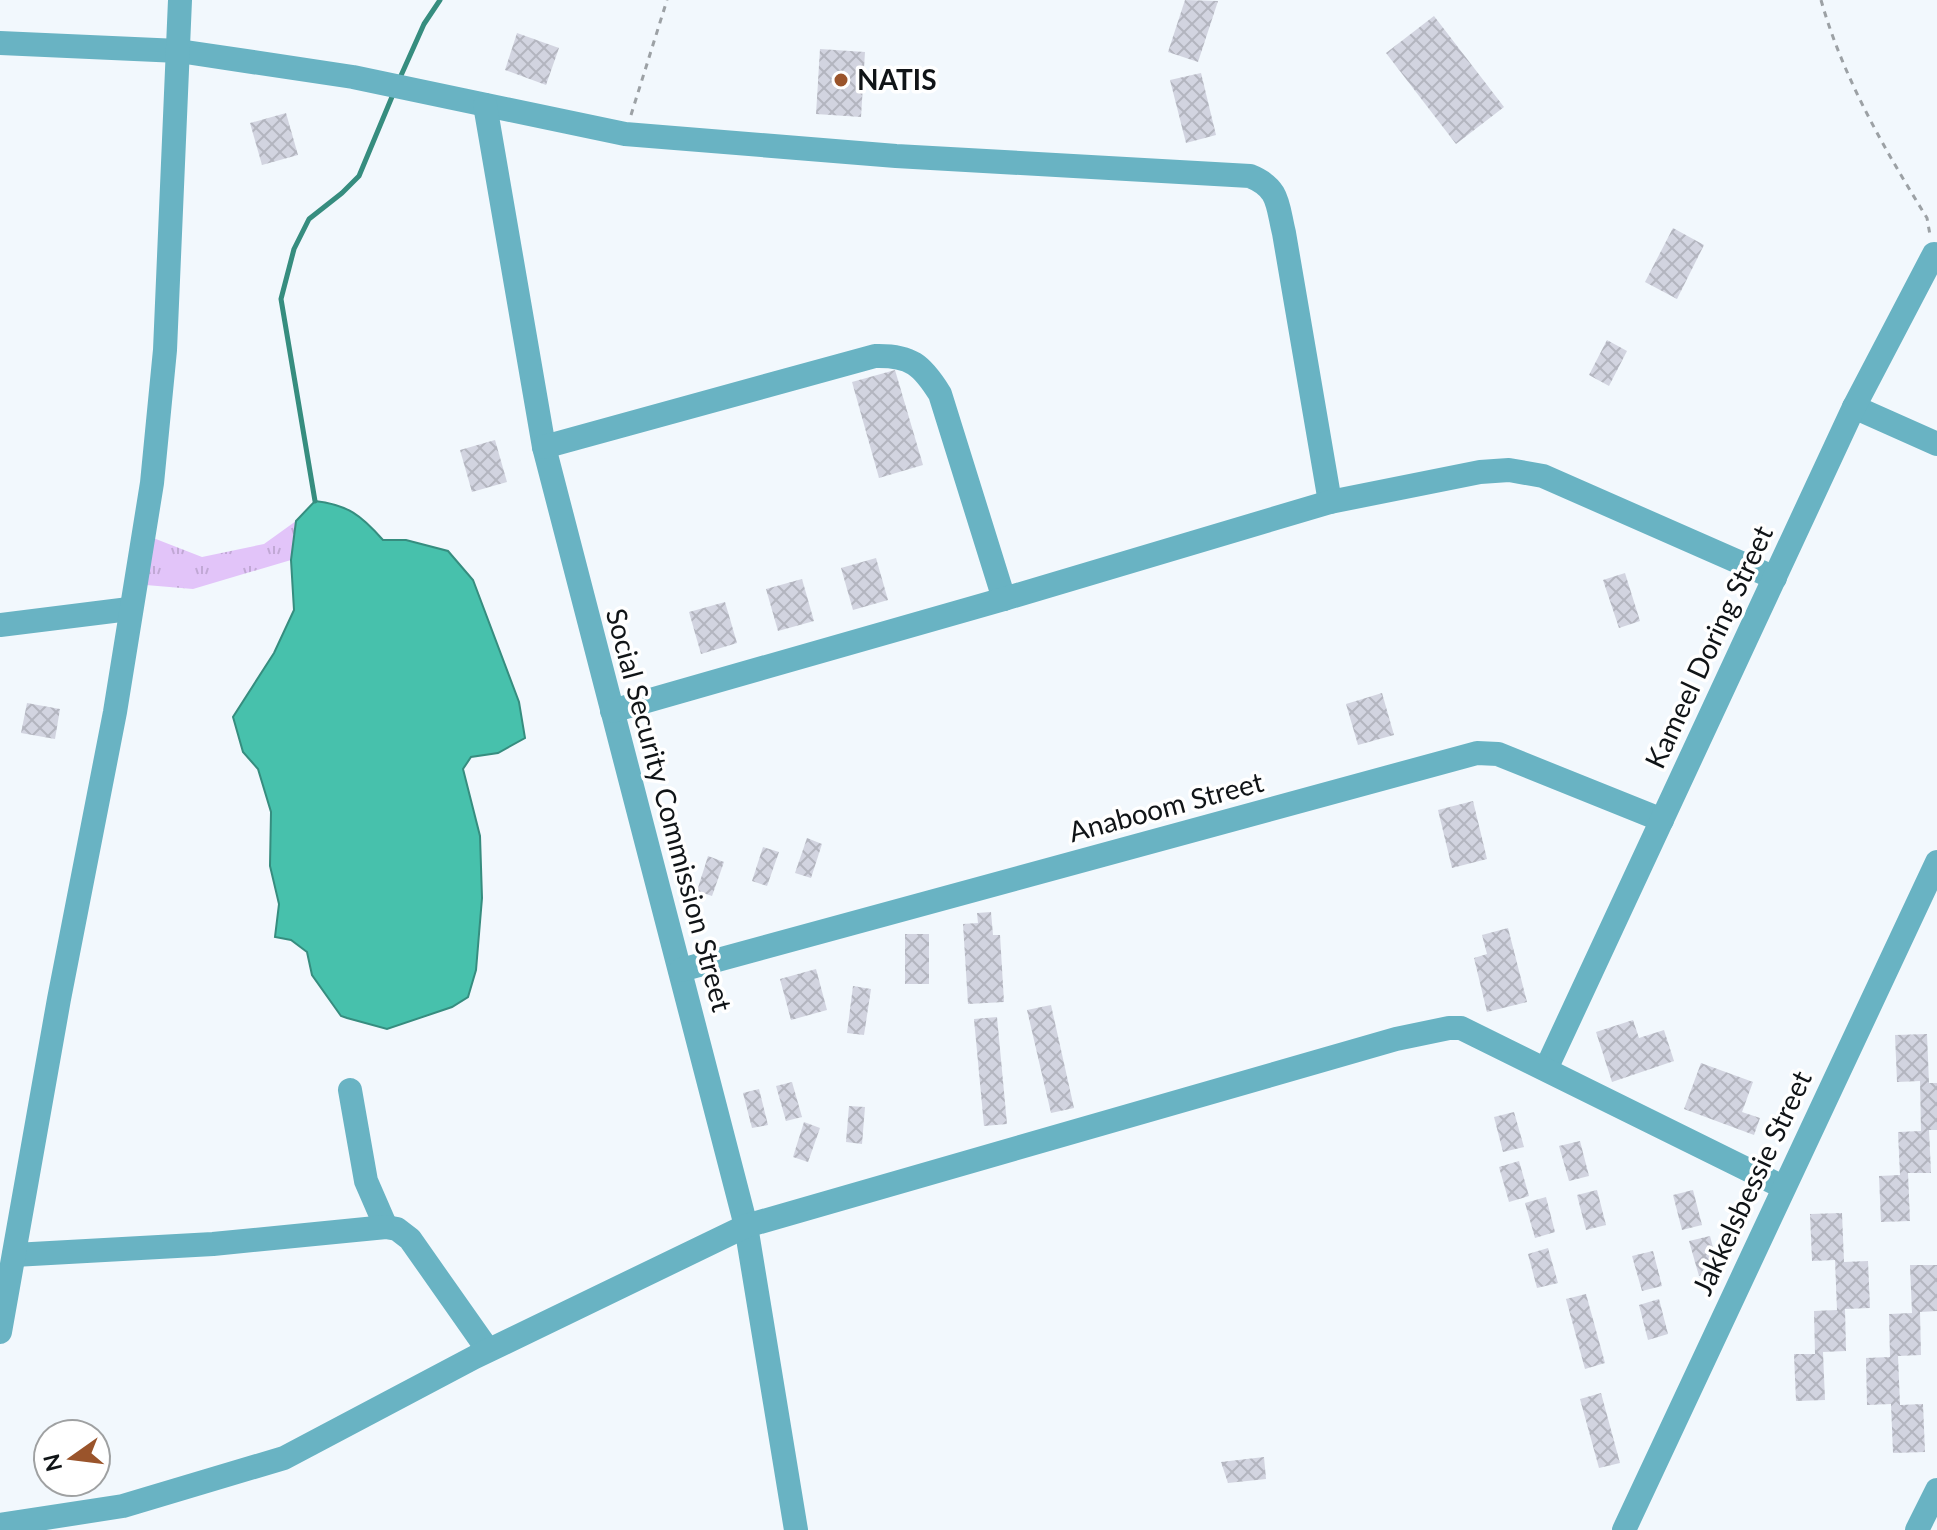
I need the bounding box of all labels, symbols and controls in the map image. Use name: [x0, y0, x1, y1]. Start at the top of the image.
place label: NATIS: [857, 62, 937, 96]
marker: NATIS: [832, 71, 850, 89]
street label: Kameel Doring Street: [1637, 520, 1779, 773]
street label: Social Security Commission Street: [600, 604, 740, 1015]
street label: Anaboom Street: [1065, 764, 1267, 848]
street label: Jakkelsbessie Street: [1684, 1065, 1818, 1300]
north arrow: [32, 1418, 112, 1498]
text: N: [37, 1451, 67, 1474]

